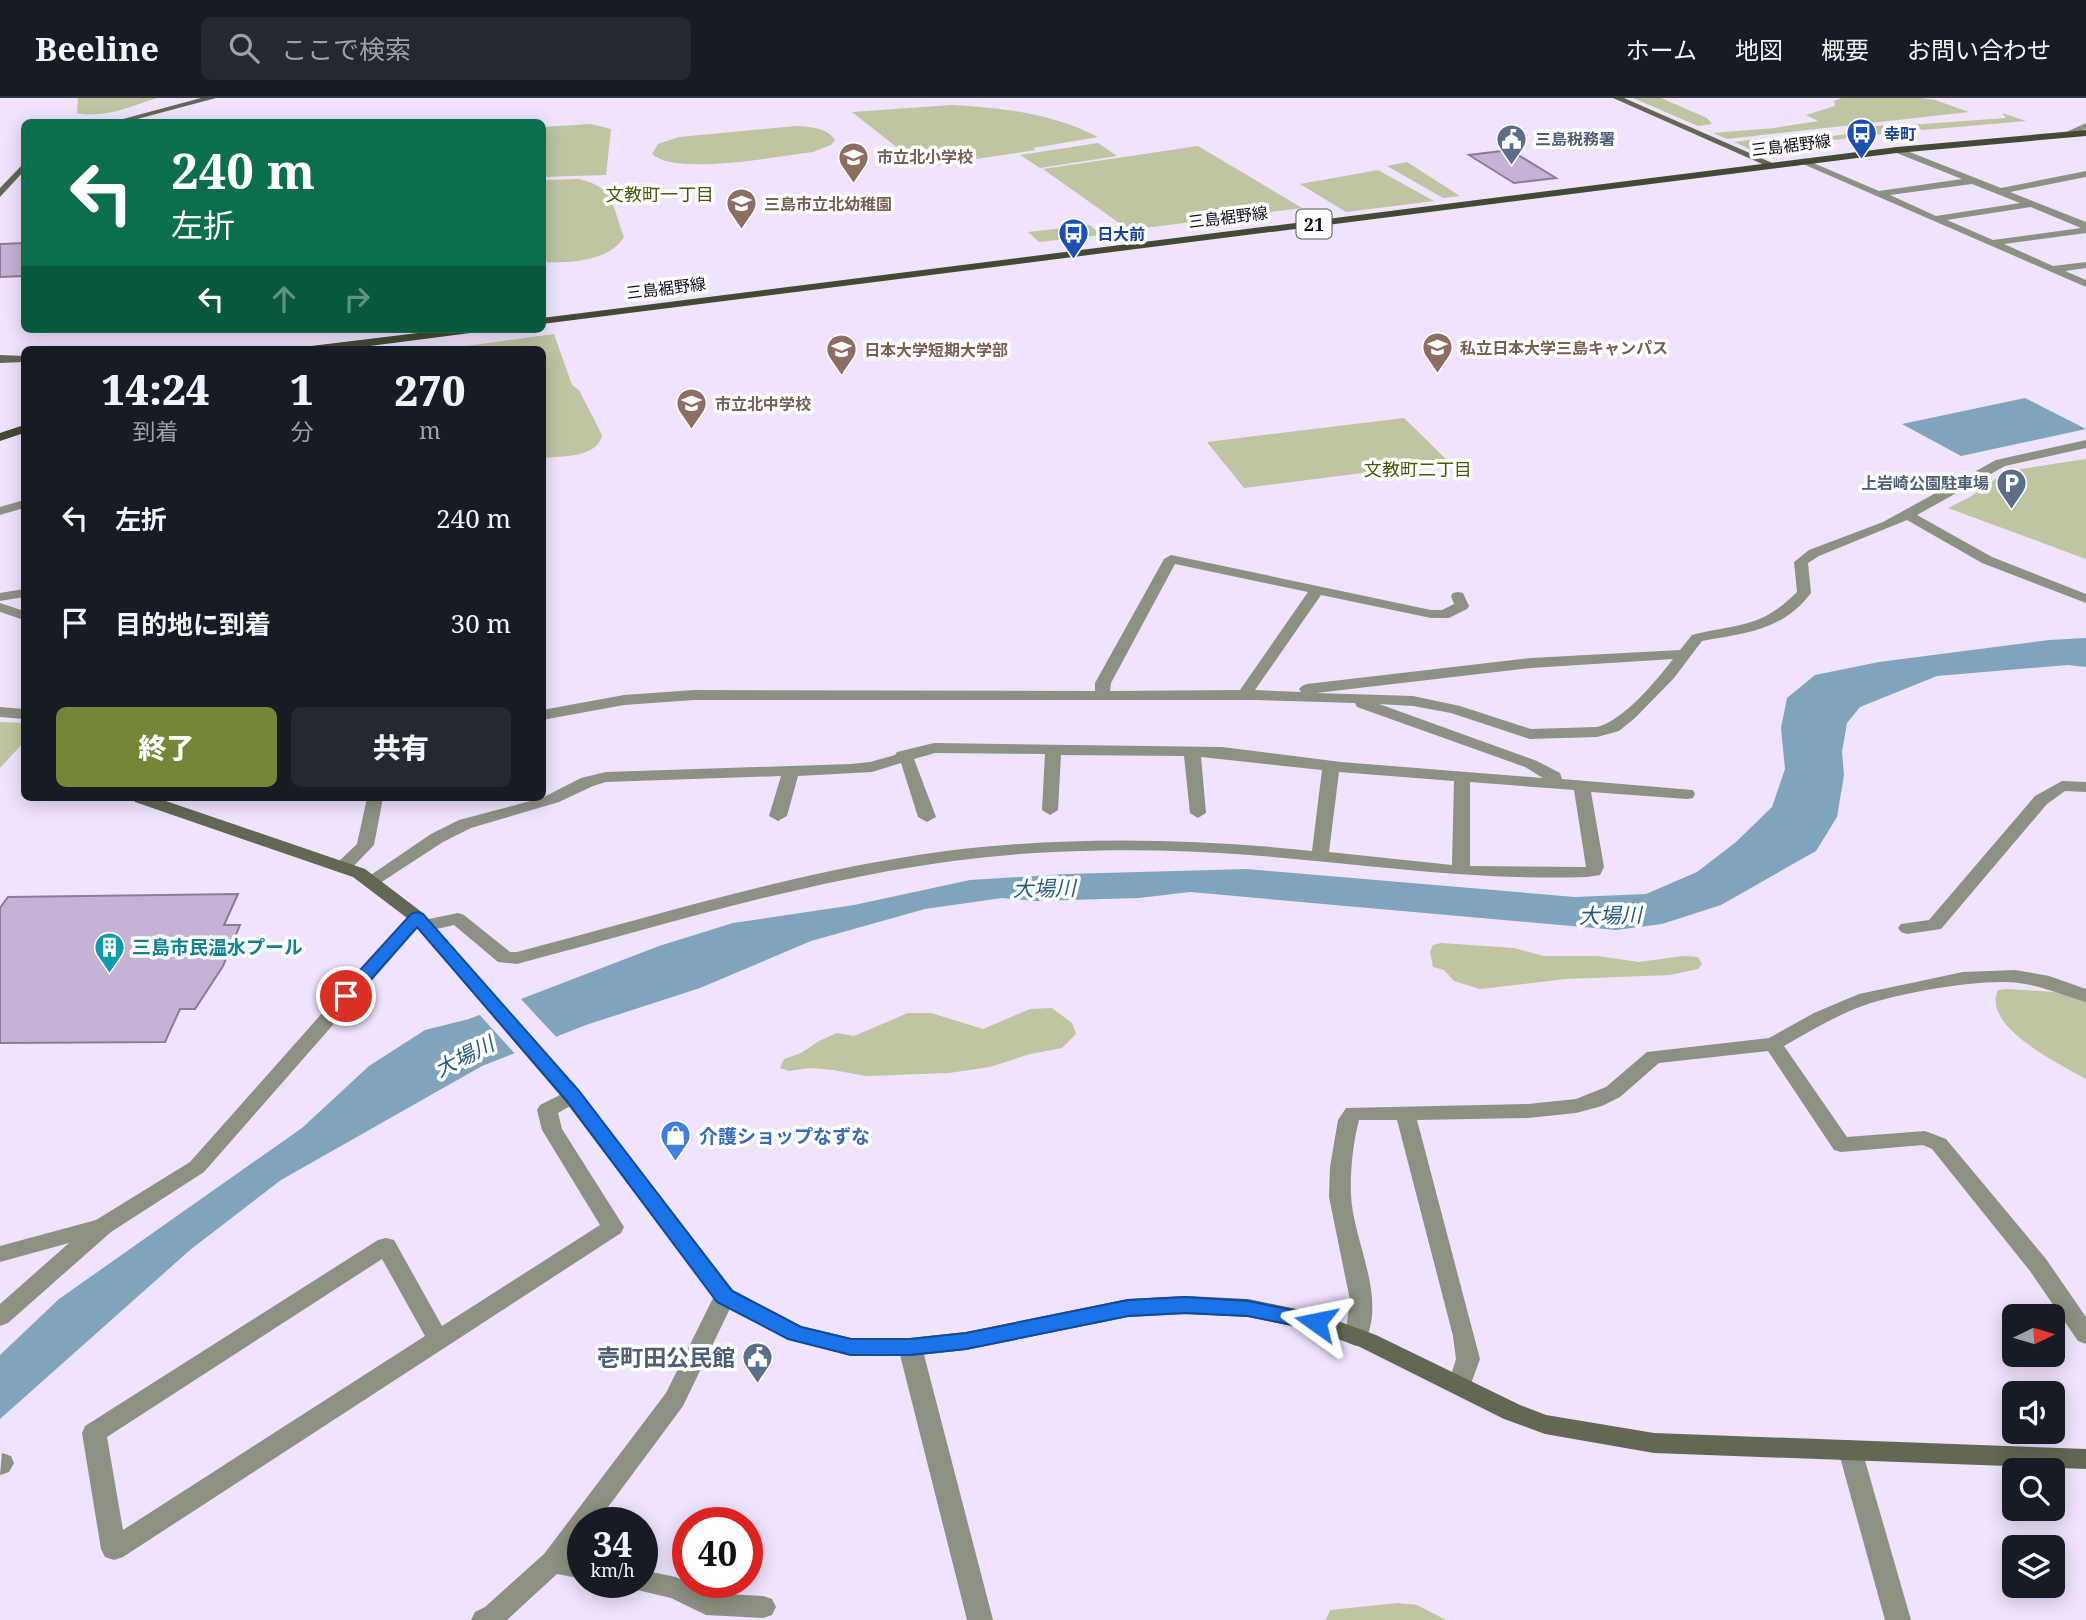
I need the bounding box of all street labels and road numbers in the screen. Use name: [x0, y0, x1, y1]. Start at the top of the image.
street label: 三島裾野線: [1750, 129, 1832, 161]
street label: 三島裾野線: [1187, 201, 1269, 233]
road number: 21: [1296, 210, 1332, 238]
street label: 三島裾野線: [625, 272, 707, 304]

